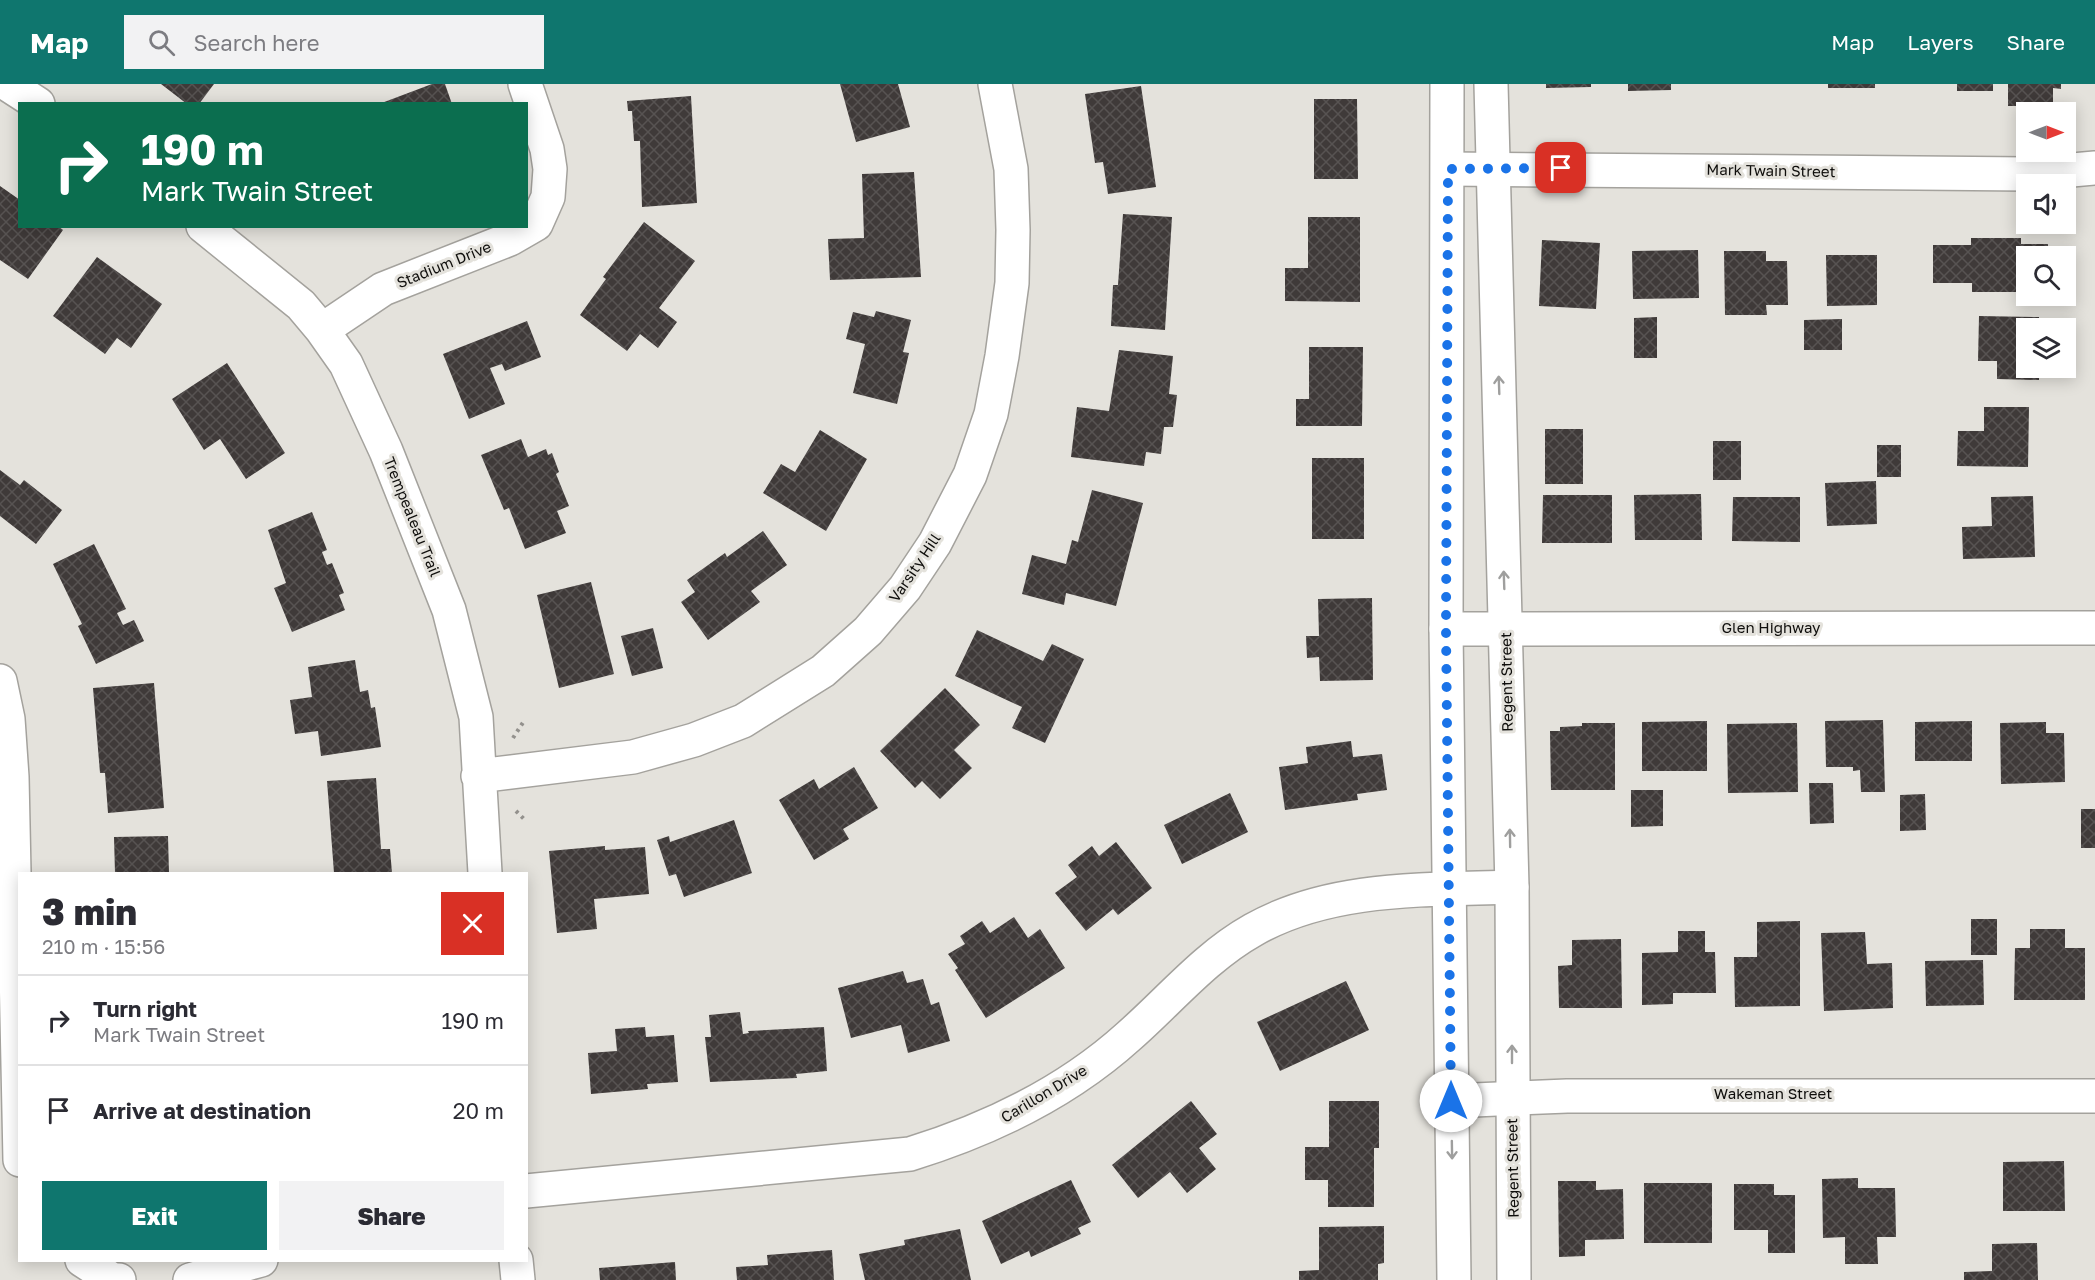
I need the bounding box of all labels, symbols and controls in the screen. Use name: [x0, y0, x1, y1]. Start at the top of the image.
search box: [124, 15, 544, 69]
text: Map: [30, 26, 88, 59]
icon: search: [145, 26, 178, 59]
text: Search here: [193, 29, 319, 56]
text: Map: [1831, 29, 1874, 55]
text: Layers: [1907, 29, 1974, 55]
text: Share: [2007, 29, 2065, 55]
north arrow: [2016, 102, 2076, 162]
map controls: [2016, 102, 2076, 378]
text: 190 m: [141, 124, 264, 174]
icon: right: [42, 126, 120, 204]
pin: [1535, 142, 1586, 193]
icon: arrive: [1544, 151, 1577, 184]
street label: Mark Twain Street: [1706, 160, 1836, 180]
button: sound: [2016, 174, 2076, 234]
text: Mark Twain Street: [141, 175, 373, 207]
street label: Stadium Drive: [394, 237, 494, 291]
button: search: [2016, 246, 2076, 306]
button: layers: [2016, 318, 2076, 378]
one-way arrow: [1493, 375, 1504, 395]
street label: Trempealeau Trail: [381, 454, 445, 579]
street label: Varsity Hill: [885, 530, 944, 605]
one-way arrow: [1498, 570, 1510, 590]
street label: Glen Highway: [1721, 618, 1821, 636]
street label: Regent Street: [1496, 632, 1516, 732]
one-way arrow: [1505, 828, 1516, 848]
text: 3 min: [42, 890, 137, 933]
button: close: [441, 892, 504, 955]
text: 210 m · 15:56: [42, 934, 165, 958]
text: Turn right: [93, 995, 197, 1022]
icon: right: [42, 1004, 75, 1037]
text: 190 m: [441, 1007, 504, 1034]
text: Mark Twain Street: [93, 1022, 265, 1046]
one-way arrow: [1506, 1044, 1518, 1064]
street label: Carillon Drive: [997, 1060, 1090, 1126]
position arrow: [1419, 1069, 1483, 1133]
street label: Wakeman Street: [1714, 1084, 1832, 1102]
icon: arrive: [42, 1094, 75, 1127]
text: Arrive at destination: [93, 1097, 311, 1124]
text: 20 m: [453, 1097, 504, 1124]
street label: Regent Street: [1502, 1118, 1522, 1218]
one-way arrow: [1446, 1140, 1458, 1160]
button: Exit: [42, 1181, 267, 1250]
button: Share: [279, 1181, 504, 1250]

